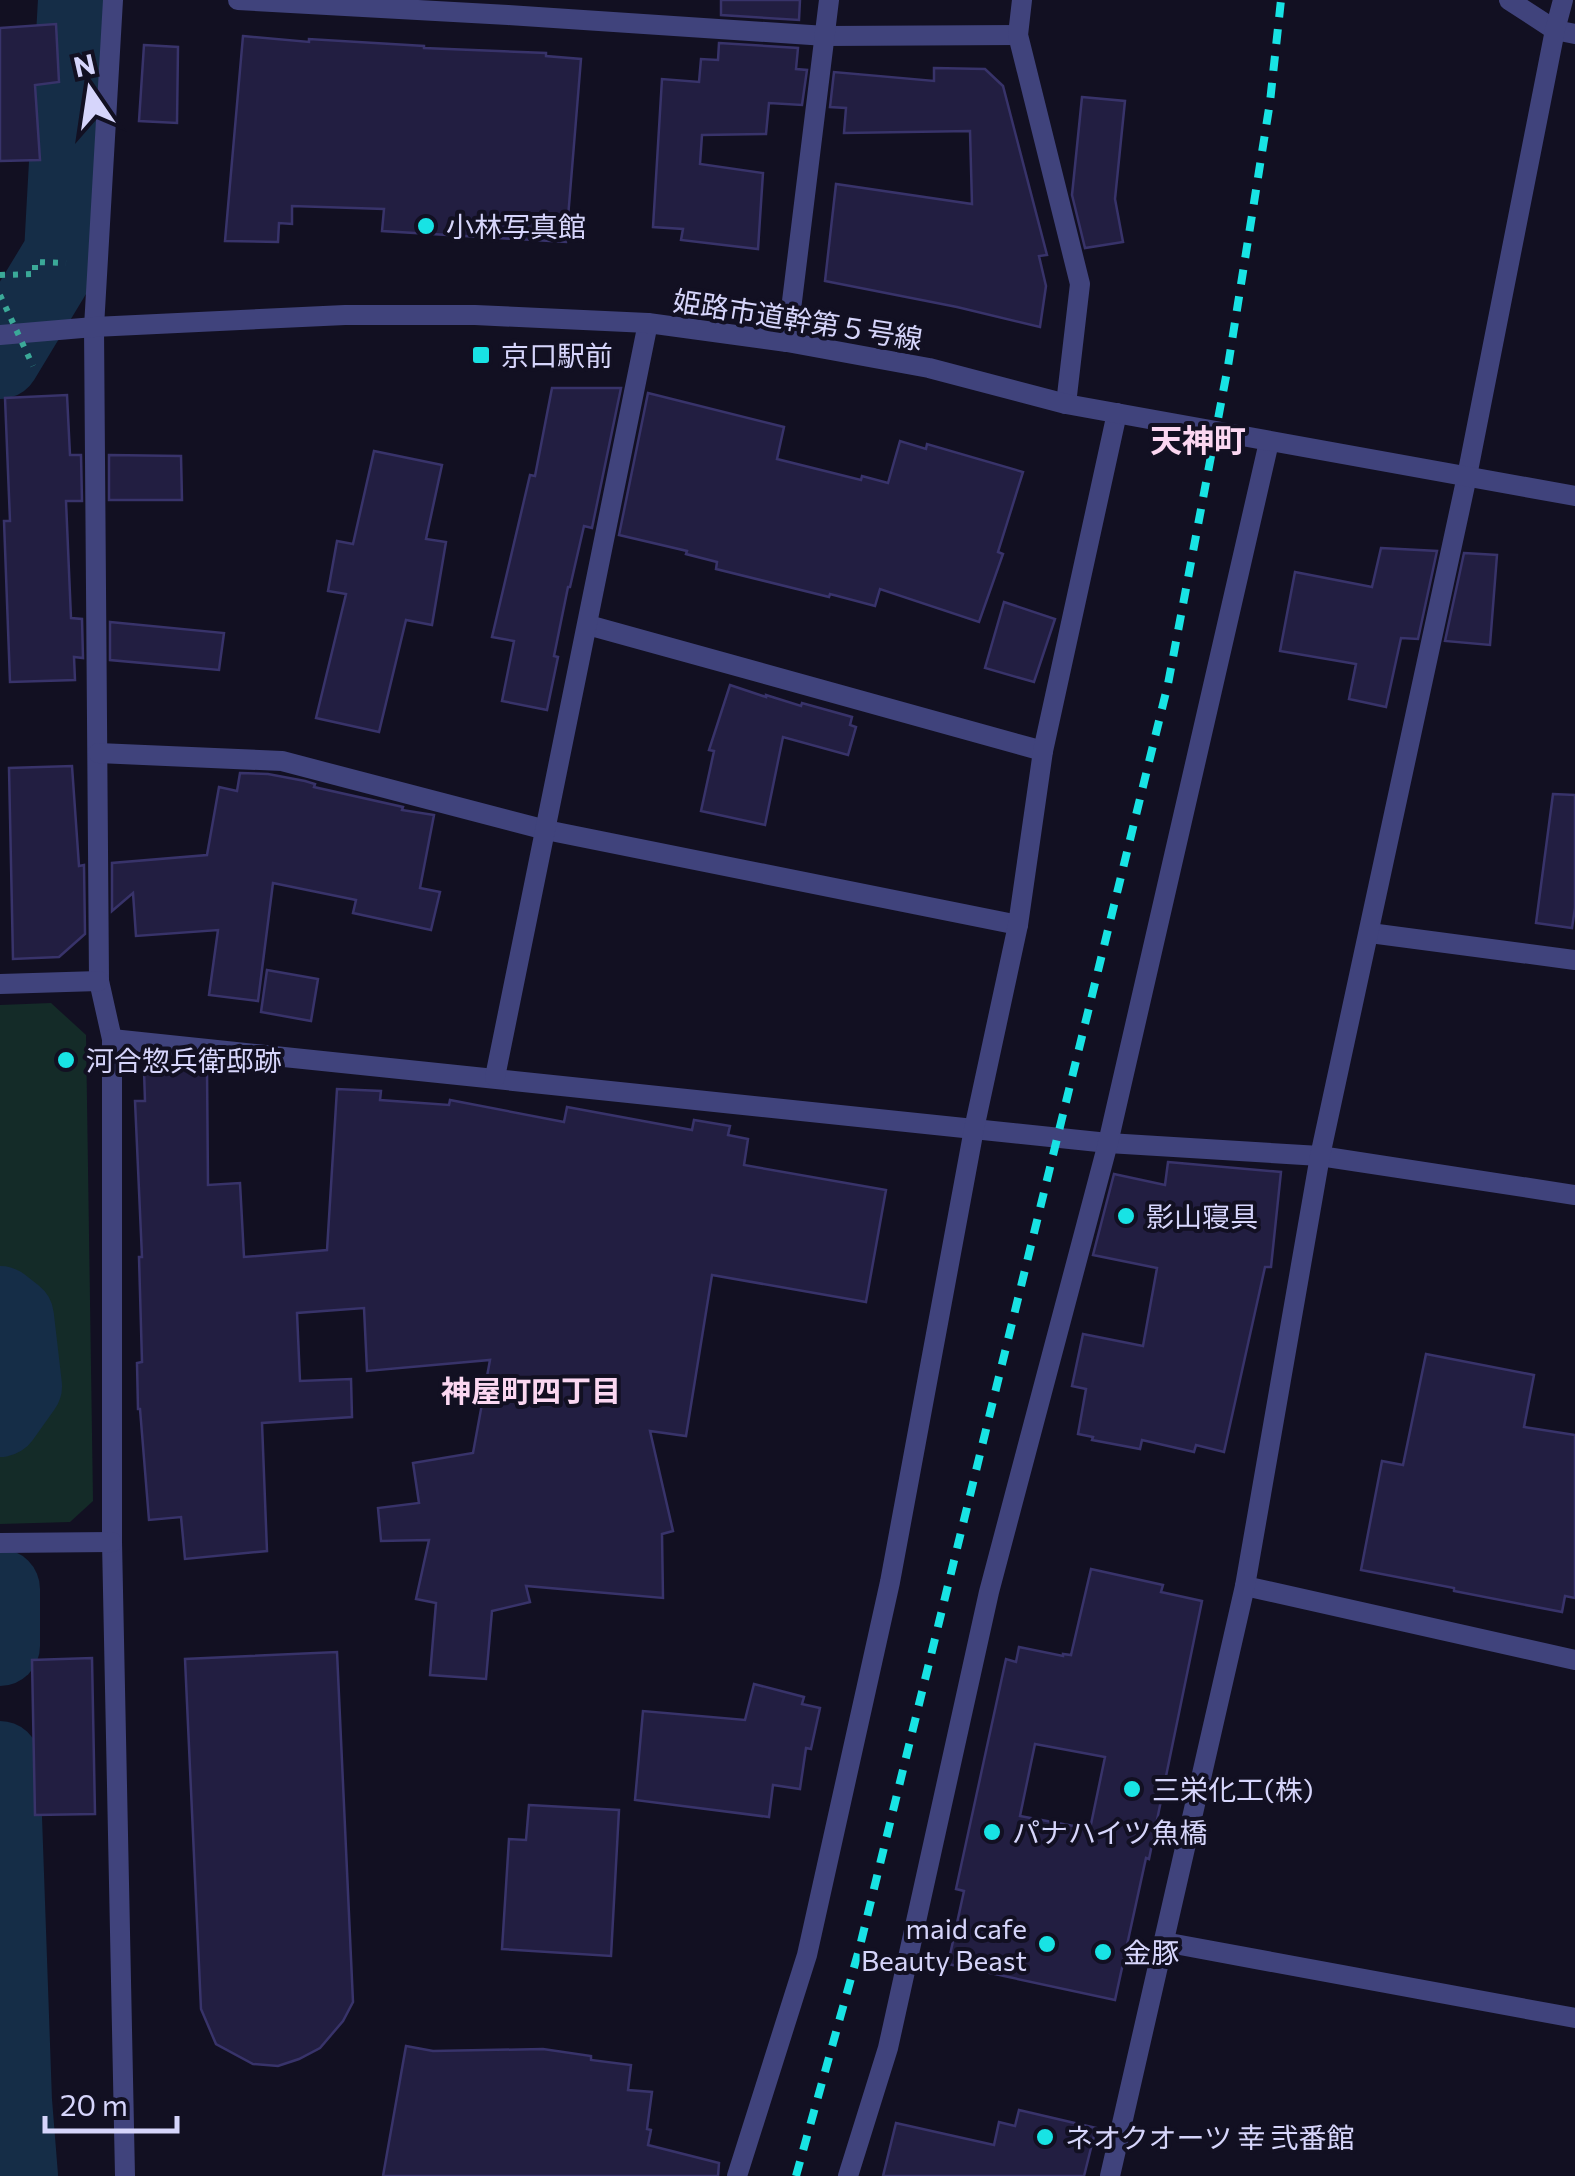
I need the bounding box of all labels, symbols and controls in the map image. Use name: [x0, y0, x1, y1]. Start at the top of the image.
north arrow: [40, 40, 140, 140]
text: N: [70, 46, 98, 84]
place label: 小林写真館: [446, 209, 586, 243]
marker: 小林写真館: [415, 215, 437, 237]
street label: 姫路市道幹第５号線: [671, 282, 925, 356]
place label: 京口駅前: [501, 338, 613, 372]
marker: 京口駅前: [470, 344, 492, 366]
district label: 天神町: [1150, 419, 1246, 459]
place label: 河合惣兵衛邸跡: [86, 1043, 282, 1077]
marker: 河合惣兵衛邸跡: [55, 1049, 77, 1071]
place label: 影山寝具: [1146, 1199, 1258, 1233]
marker: 影山寝具: [1115, 1205, 1137, 1227]
district label: 神屋町四丁目: [441, 1371, 621, 1408]
place label: 三栄化工(株): [1152, 1772, 1314, 1806]
marker: 三栄化工(株): [1121, 1778, 1143, 1800]
place label: パナハイツ魚橋: [1012, 1815, 1207, 1849]
marker: パナハイツ魚橋: [981, 1821, 1003, 1843]
place label: maid cafe Beauty Beast: [861, 1911, 1027, 1977]
marker: maid cafe Beauty Beast: [1036, 1933, 1058, 1955]
place label: 金豚: [1123, 1935, 1179, 1969]
marker: 金豚: [1092, 1941, 1114, 1963]
scale bar: [45, 2071, 178, 2133]
text: 20 m: [60, 2085, 128, 2122]
place label: ネオクオーツ 幸 弐番館: [1065, 2120, 1355, 2154]
marker: ネオクオーツ 幸 弐番館: [1034, 2126, 1056, 2148]

